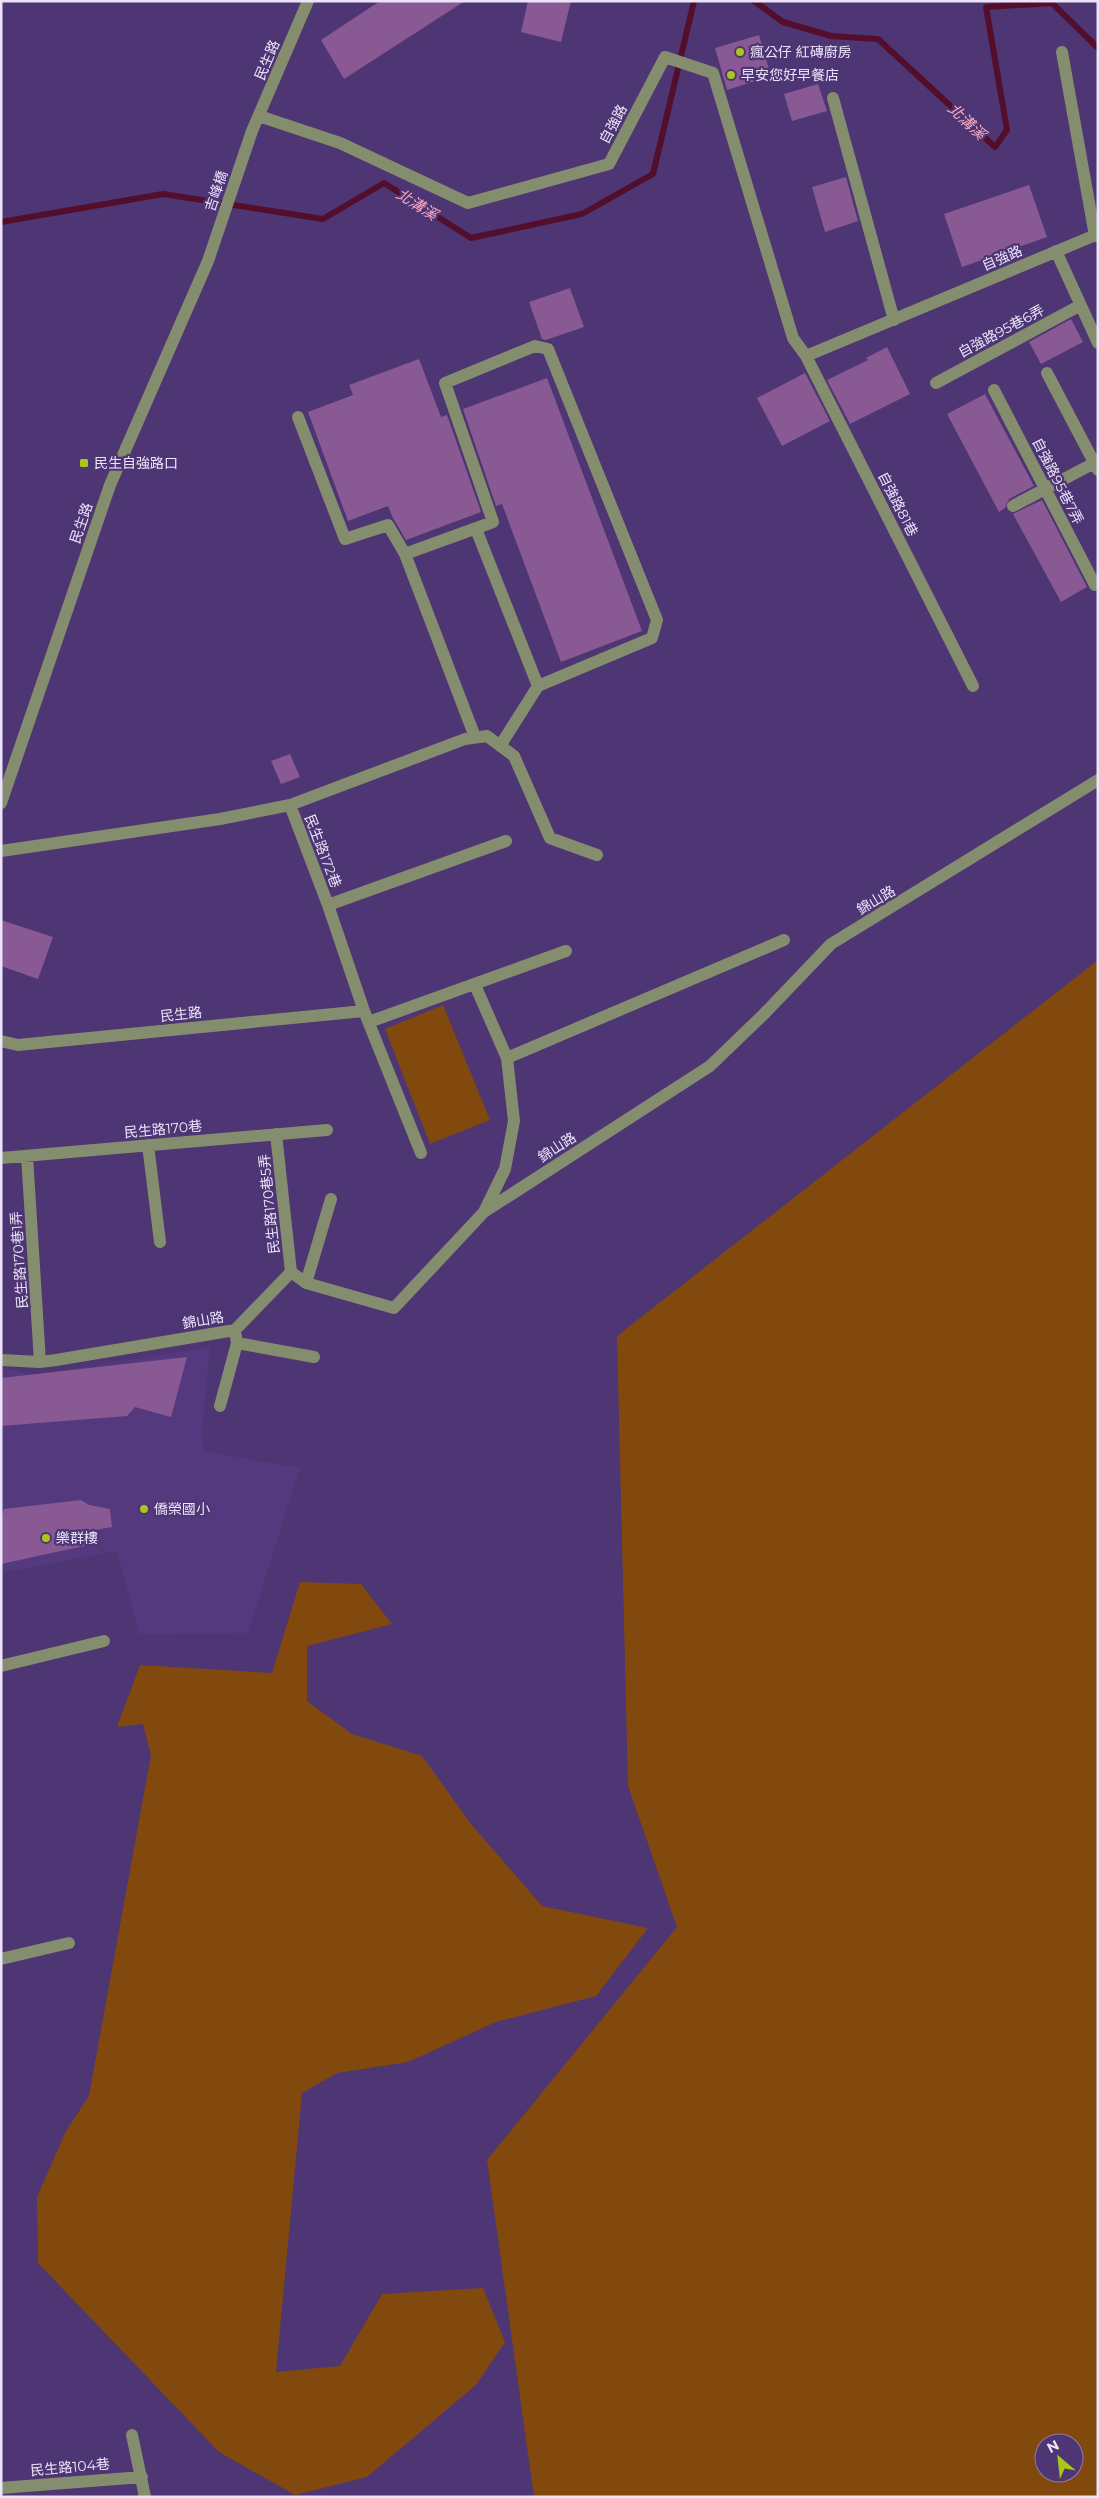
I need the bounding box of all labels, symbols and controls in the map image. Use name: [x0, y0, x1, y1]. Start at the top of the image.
street label: 民生路: [251, 37, 283, 83]
place label: 瘋公仔 紅磚廚房: [750, 43, 852, 61]
marker: 瘋公仔 紅磚廚房: [734, 46, 746, 58]
place label: 早安您好早餐店: [741, 66, 839, 84]
marker: 早安您好早餐店: [725, 69, 737, 81]
water label: 北溝溪: [944, 99, 991, 145]
street label: 自強路: [595, 101, 631, 147]
street label: 吉峰橋: [201, 168, 231, 214]
water label: 北溝溪: [393, 184, 443, 225]
street label: 自強路: [979, 242, 1025, 274]
street label: 自強路95巷6弄: [955, 301, 1047, 361]
street label: 自強路95巷7弄: [1028, 435, 1088, 527]
place label: 民生自強路口: [94, 454, 178, 472]
marker: 民生自強路口: [78, 457, 90, 469]
street label: 自強路81巷: [874, 469, 922, 539]
street label: 民生路: [66, 500, 96, 546]
street label: 民生路172巷: [301, 812, 345, 890]
street label: 錦山路: [853, 881, 899, 919]
street label: 民生路: [159, 1003, 203, 1025]
street label: 民生路170巷: [123, 1117, 203, 1141]
street label: 錦山路: [534, 1128, 580, 1166]
street label: 民生路170巷5弄: [255, 1153, 283, 1255]
street label: 民生路170巷1弄: [7, 1211, 31, 1309]
street label: 錦山路: [181, 1307, 225, 1333]
place label: 僑榮國小: [154, 1500, 210, 1518]
marker: 僑榮國小: [138, 1503, 150, 1515]
place label: 樂群樓: [56, 1529, 98, 1547]
marker: 樂群樓: [40, 1532, 52, 1544]
north arrow: [1034, 2433, 1084, 2483]
text: N: [1044, 2436, 1062, 2457]
street label: 民生路104巷: [30, 2455, 110, 2479]

